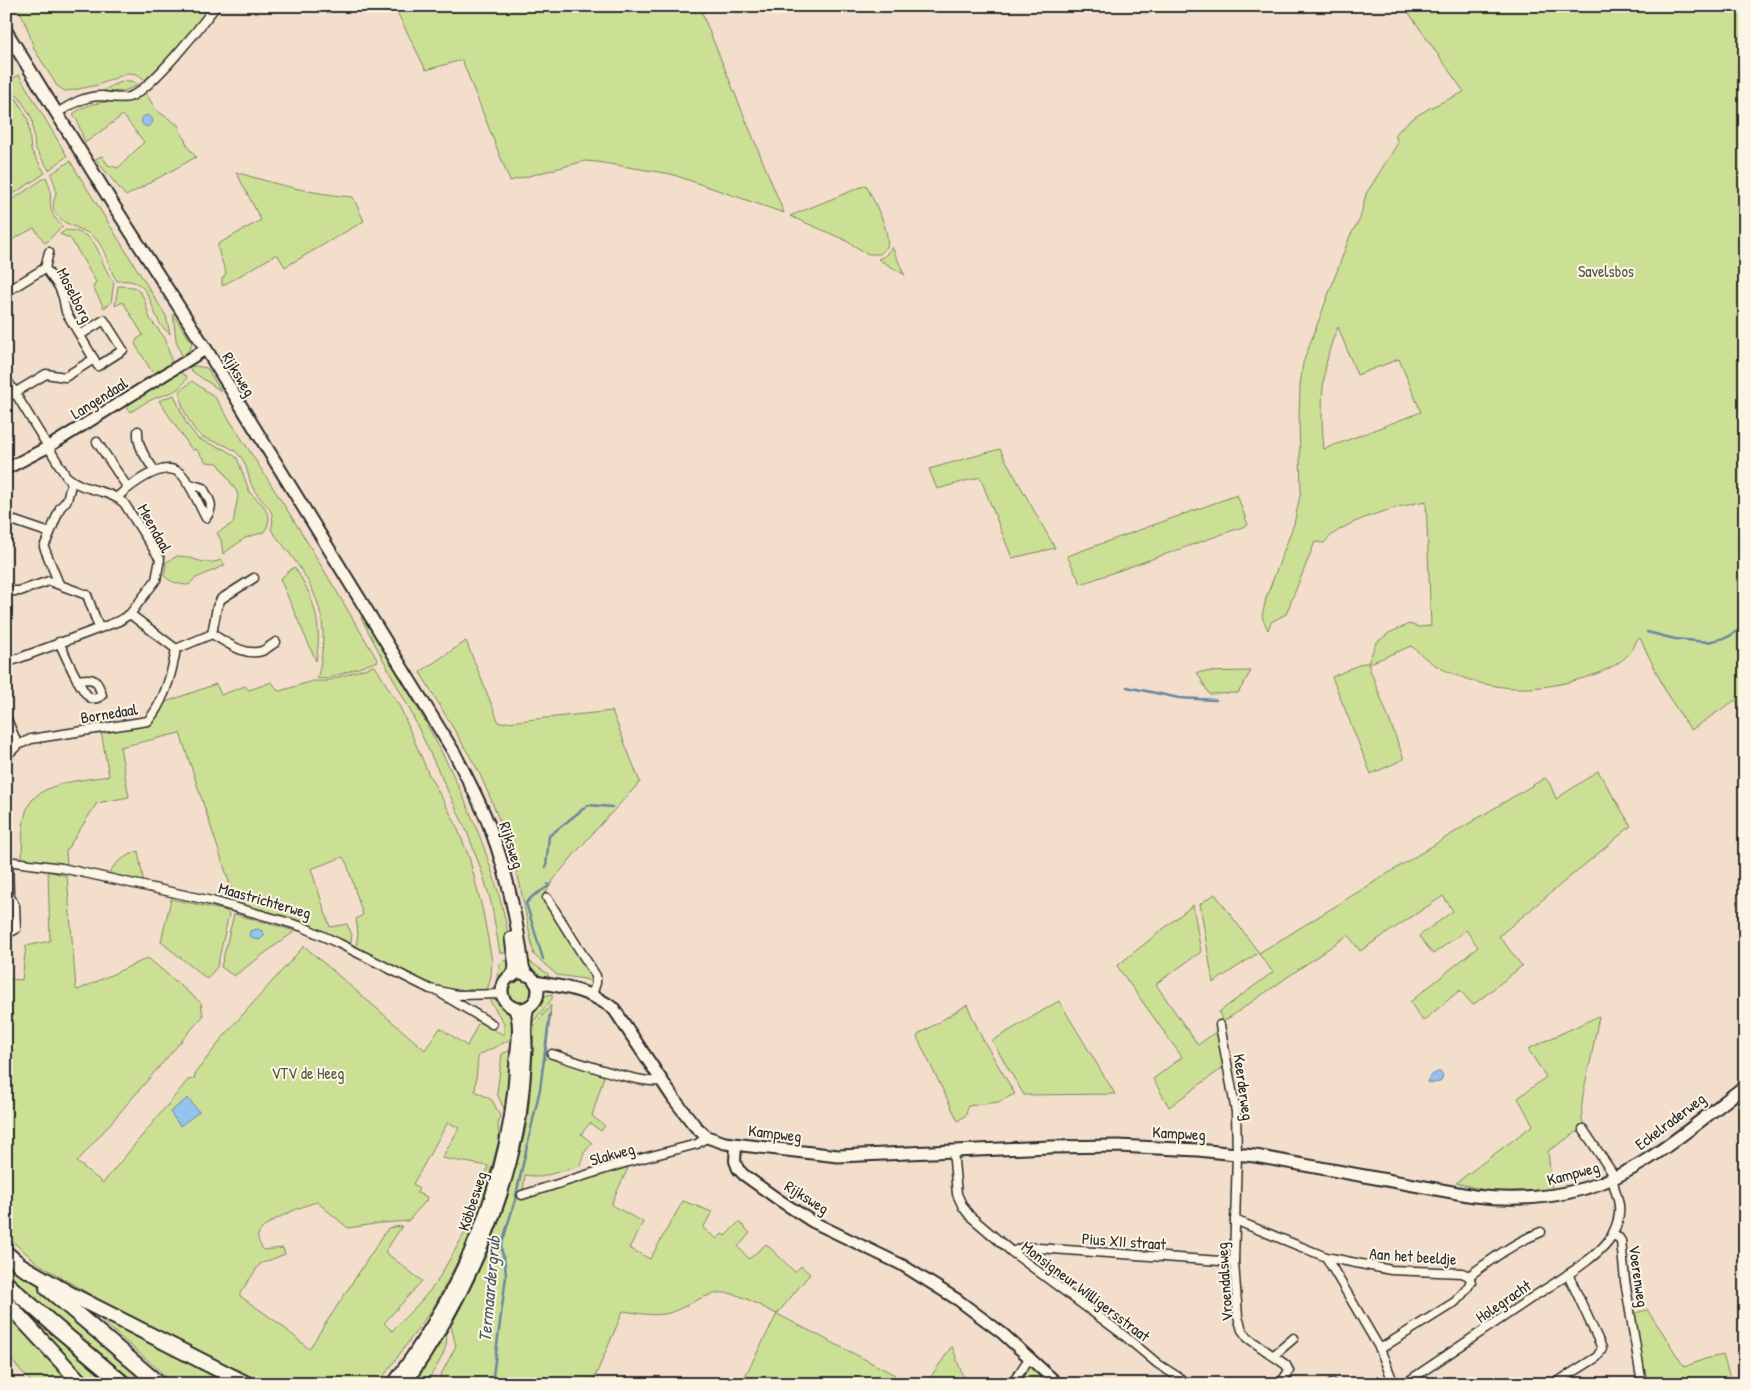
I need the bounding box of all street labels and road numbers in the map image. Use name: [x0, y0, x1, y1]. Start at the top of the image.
street label: Moselborg: [52, 264, 98, 326]
street label: Rijksweg: [217, 348, 261, 400]
street label: Langendaal: [66, 372, 132, 424]
street label: Meendaal: [133, 500, 178, 557]
street label: Bornedaal: [79, 698, 140, 728]
street label: Rijksweg: [494, 819, 530, 871]
street label: Maastrichterweg: [216, 876, 314, 924]
street label: Keerderweg: [1228, 1052, 1260, 1122]
street label: Eckelraderweg: [1630, 1087, 1710, 1155]
street label: Kampweg: [747, 1119, 803, 1147]
street label: Kampweg: [1152, 1121, 1206, 1145]
street label: Slakweg: [587, 1137, 637, 1171]
street label: Kampweg: [1544, 1155, 1602, 1191]
street label: Köbbesweg: [452, 1168, 492, 1234]
street label: Rijksweg: [781, 1175, 833, 1219]
street label: Pius XII straat: [1081, 1227, 1167, 1255]
street label: Monsigneur Willigersstraat: [1017, 1235, 1155, 1347]
street label: Vroendalsweg: [1210, 1242, 1238, 1322]
street label: Aan het beeldje: [1369, 1242, 1458, 1270]
street label: Voerenweg: [1624, 1244, 1654, 1308]
street label: Holegracht: [1471, 1274, 1535, 1328]

